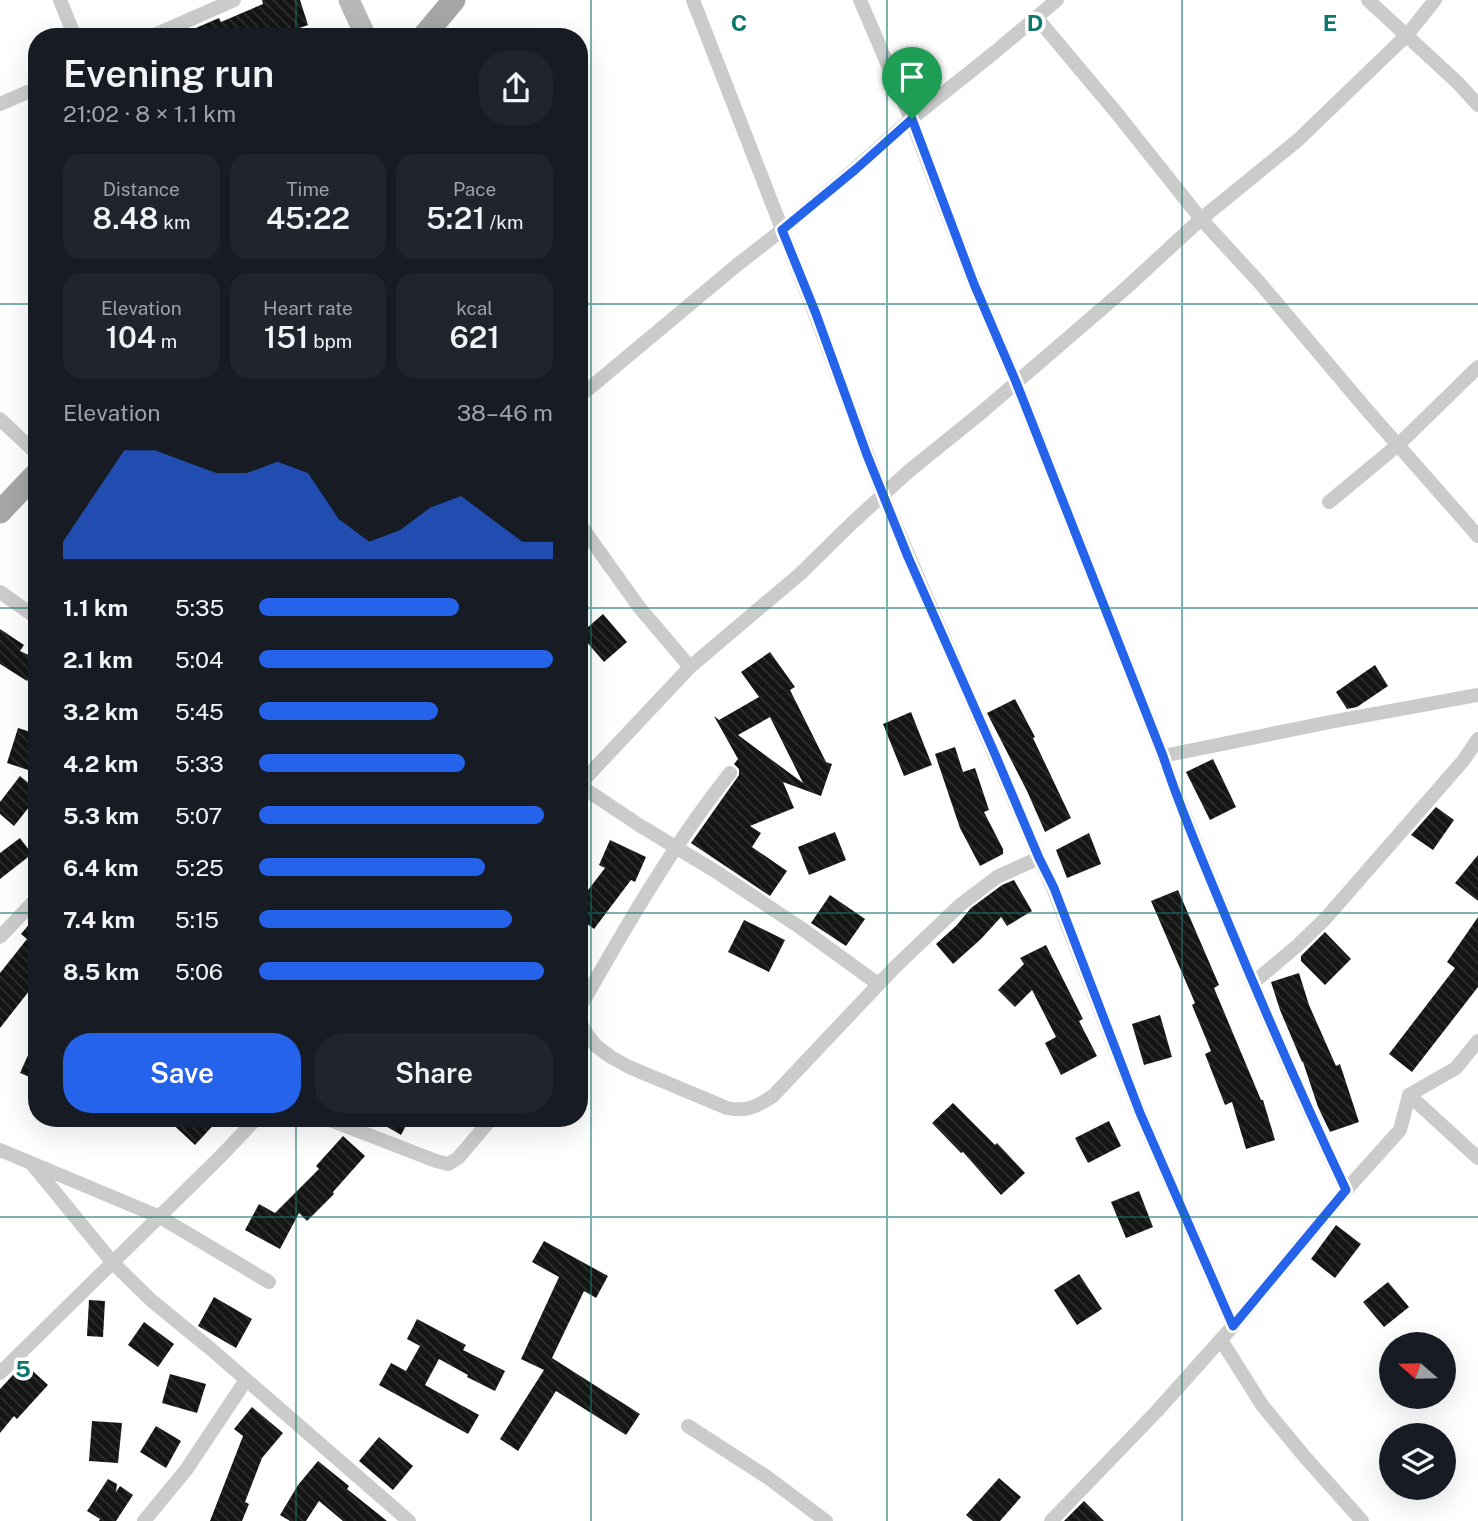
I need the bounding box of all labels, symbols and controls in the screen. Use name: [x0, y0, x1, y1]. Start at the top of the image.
text: C: [731, 9, 747, 36]
text: D: [1027, 9, 1043, 36]
text: E: [1323, 9, 1337, 36]
pin: [882, 47, 942, 119]
text: Evening run: [63, 51, 274, 96]
button: share: [479, 51, 553, 125]
icon: arrive: [893, 58, 931, 96]
text: 21:02 · 8 × 1.1 km: [63, 100, 236, 127]
text: Distance: [103, 178, 180, 200]
text: Time: [286, 178, 330, 200]
text: Pace: [453, 178, 496, 200]
text: 8.48: [92, 200, 159, 236]
text: 45:22: [266, 200, 350, 236]
text: 5:21: [426, 200, 485, 236]
text: km: [159, 211, 190, 233]
text: /km: [485, 211, 523, 233]
text: Elevation: [101, 297, 182, 319]
text: Heart rate: [263, 297, 353, 319]
text: kcal: [456, 297, 493, 319]
text: 104: [105, 319, 156, 355]
text: 151: [264, 319, 309, 355]
text: 621: [449, 319, 500, 355]
text: m: [156, 330, 177, 352]
text: bpm: [309, 330, 352, 352]
text: Elevation: [63, 399, 161, 426]
text: 38–46 m: [457, 399, 553, 426]
text: 1.1 km: [63, 594, 128, 621]
text: 5:35: [175, 594, 224, 621]
text: 2.1 km: [63, 646, 133, 673]
text: 5:04: [175, 646, 223, 673]
text: 3.2 km: [63, 698, 139, 725]
text: 5:45: [175, 698, 224, 725]
text: 4.2 km: [63, 750, 138, 777]
text: 5:33: [175, 750, 224, 777]
text: 5.3 km: [63, 802, 139, 829]
text: 5:07: [175, 802, 222, 829]
text: 6.4 km: [63, 854, 139, 881]
text: 5:25: [175, 854, 224, 881]
text: 7.4 km: [63, 906, 135, 933]
text: 5:15: [175, 906, 219, 933]
text: 8.5 km: [63, 958, 139, 985]
text: 5:06: [175, 958, 223, 985]
button: Save: [63, 1033, 301, 1113]
button: Share: [315, 1033, 553, 1113]
north arrow: [1379, 1332, 1456, 1409]
map controls: [1379, 1332, 1456, 1500]
text: 5: [15, 1355, 31, 1382]
button: layers: [1379, 1423, 1456, 1500]

